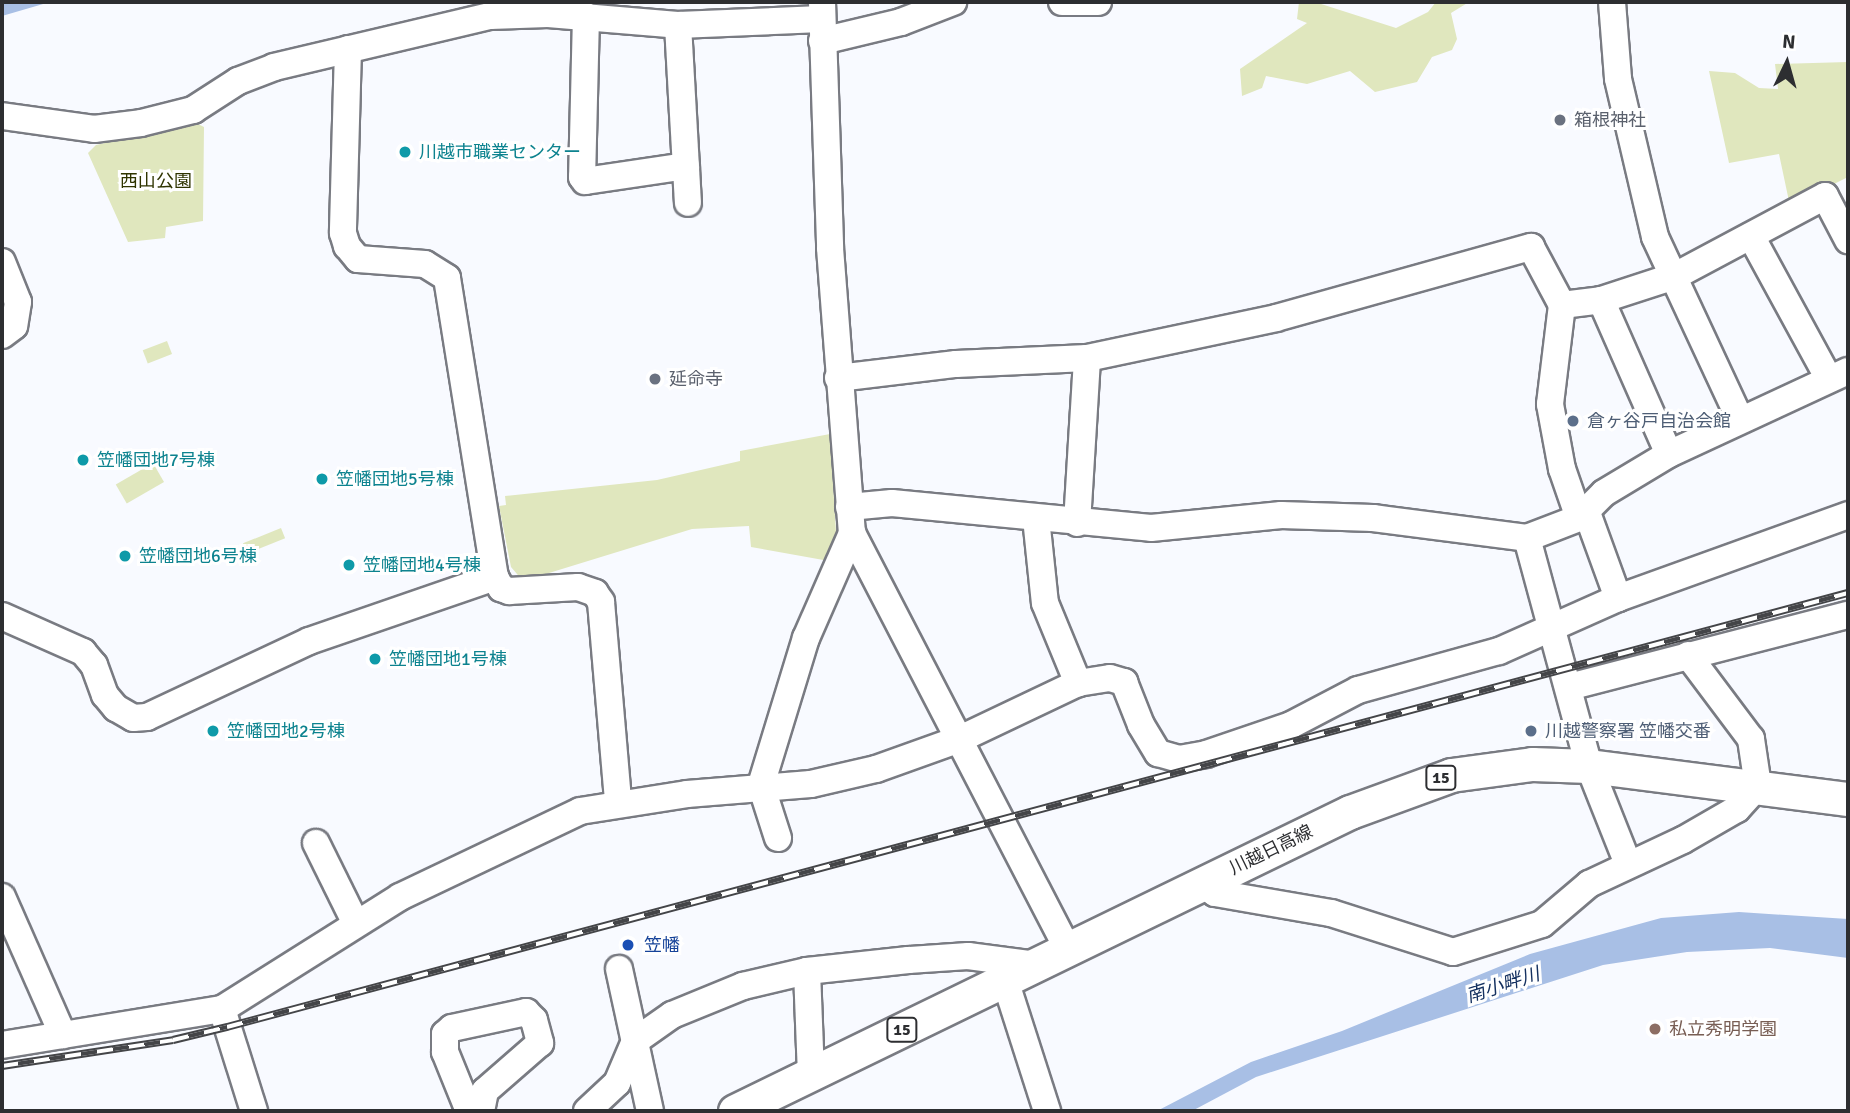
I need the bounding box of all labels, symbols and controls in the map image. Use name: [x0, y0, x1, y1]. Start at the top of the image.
north arrow: [1752, 28, 1822, 98]
text: N: [1781, 30, 1796, 55]
place label: 箱根神社: [1574, 109, 1646, 131]
marker: 箱根神社: [1552, 112, 1568, 128]
place label: 川越市職業センター: [419, 141, 581, 163]
marker: 川越市職業センター: [397, 144, 413, 160]
park label: 西山公園: [120, 170, 192, 192]
place label: 延命寺: [669, 368, 723, 390]
marker: 延命寺: [647, 371, 663, 387]
place label: 倉ヶ谷戸自治会館: [1587, 410, 1731, 432]
marker: 倉ヶ谷戸自治会館: [1565, 413, 1581, 429]
place label: 笠幡団地7号棟: [97, 449, 215, 471]
marker: 笠幡団地7号棟: [75, 452, 91, 468]
place label: 笠幡団地5号棟: [336, 468, 454, 490]
marker: 笠幡団地5号棟: [314, 471, 330, 487]
place label: 笠幡団地6号棟: [139, 545, 257, 567]
marker: 笠幡団地6号棟: [117, 548, 133, 564]
place label: 笠幡団地4号棟: [363, 554, 481, 576]
marker: 笠幡団地4号棟: [341, 557, 357, 573]
place label: 笠幡団地1号棟: [389, 648, 507, 670]
marker: 笠幡団地1号棟: [367, 651, 383, 667]
place label: 笠幡団地2号棟: [227, 720, 345, 742]
place label: 川越警察署 笠幡交番: [1545, 720, 1711, 742]
marker: 笠幡団地2号棟: [205, 723, 221, 739]
marker: 川越警察署 笠幡交番: [1523, 723, 1539, 739]
road number: 15: [1425, 765, 1457, 790]
street label: 川越日高線: [1226, 821, 1316, 879]
place label: 笠幡: [644, 934, 680, 956]
marker: 笠幡: [618, 935, 638, 955]
water label: 南小畔川: [1463, 963, 1543, 1009]
road number: 15: [886, 1018, 918, 1042]
place label: 私立秀明学園: [1669, 1018, 1777, 1040]
marker: 私立秀明学園: [1647, 1021, 1663, 1037]

